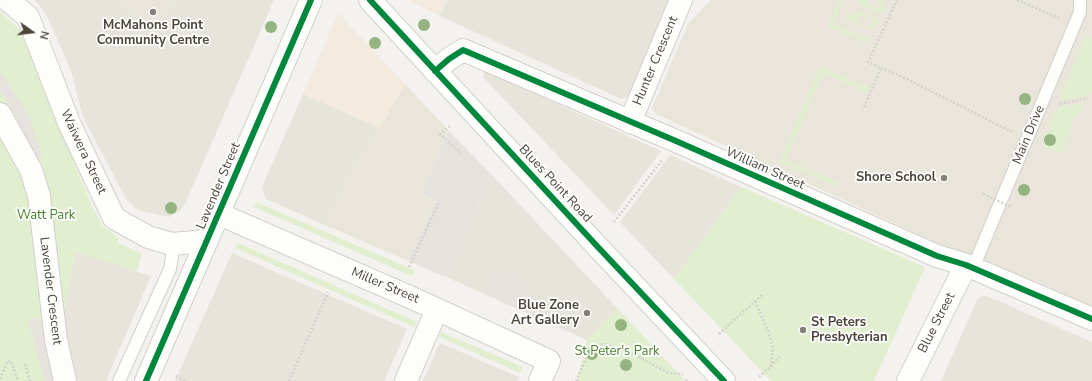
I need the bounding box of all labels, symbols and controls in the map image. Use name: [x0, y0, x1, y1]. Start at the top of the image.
marker: McMahons Point Community Centre: [148, 7, 158, 17]
north arrow: [12, 12, 52, 52]
street label: Hunter Crescent: [630, 14, 682, 108]
place label: McMahons Point Community Centre: [97, 18, 209, 49]
text: N: [36, 29, 52, 41]
street label: Main Drive: [1010, 103, 1048, 167]
street label: Waiwera Street: [57, 107, 109, 197]
street label: Lavender Street: [194, 140, 244, 232]
street label: Blues Point Road: [515, 142, 595, 226]
street label: William Street: [723, 145, 807, 193]
place label: Shore School: [856, 170, 936, 186]
marker: Shore School: [939, 173, 949, 183]
park label: Watt Park: [17, 208, 75, 224]
street label: Lavender Crescent: [36, 236, 64, 346]
street label: Miller Street: [349, 265, 421, 307]
street label: Blue Street: [915, 290, 959, 356]
place label: Blue Zone Art Gallery: [511, 298, 579, 329]
marker: Blue Zone Art Gallery: [582, 308, 592, 318]
place label: St Peters Presbyterian: [811, 315, 888, 346]
marker: St Peters Presbyterian: [798, 325, 808, 335]
park label: St Peter's Park: [574, 344, 660, 360]

